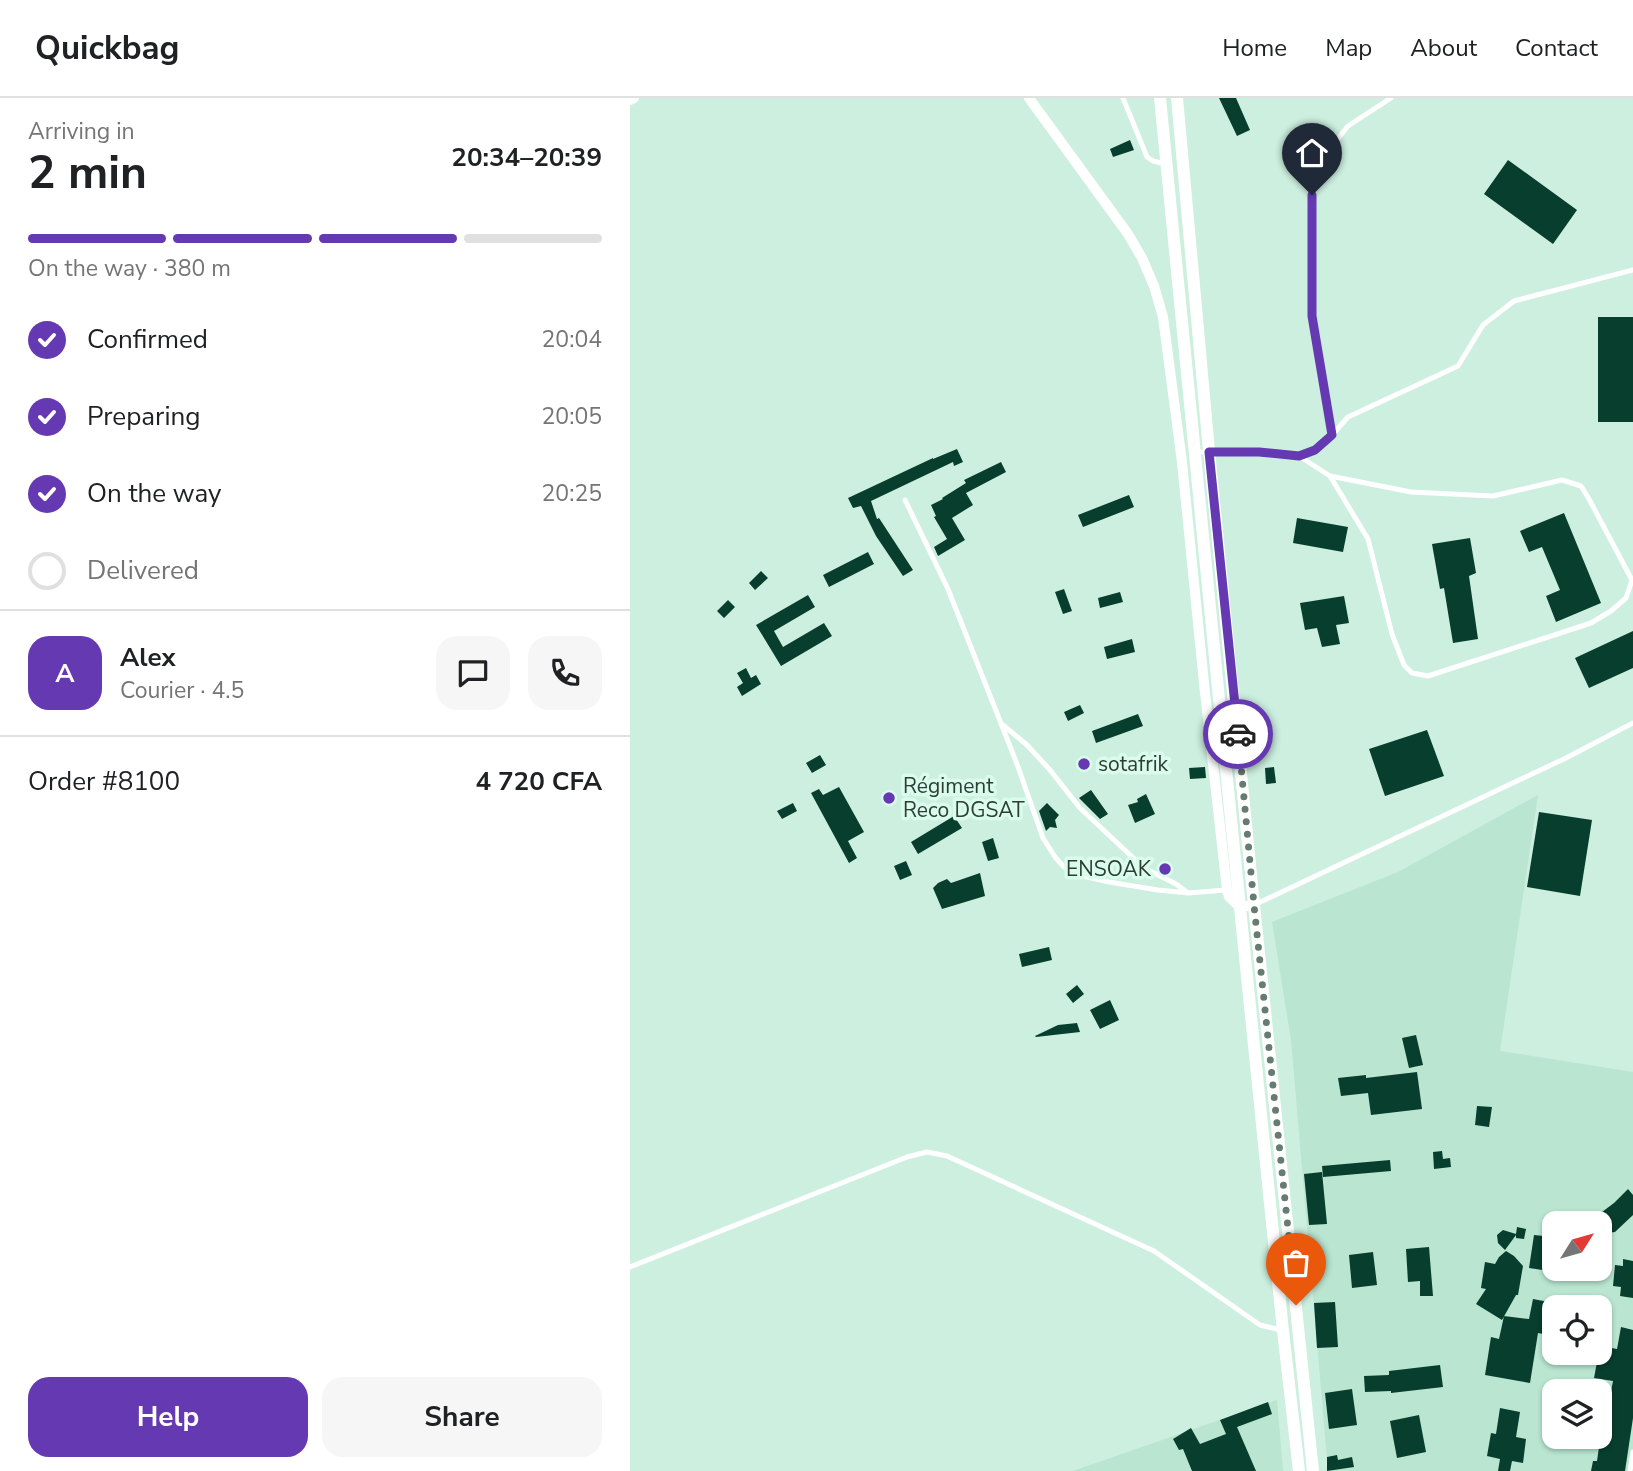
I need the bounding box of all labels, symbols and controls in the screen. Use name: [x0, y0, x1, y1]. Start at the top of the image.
text: Quickbag: [35, 26, 179, 71]
text: Home: [1222, 32, 1287, 64]
text: Map: [1325, 32, 1372, 64]
text: About: [1410, 32, 1477, 64]
text: Contact: [1515, 32, 1598, 64]
text: Arriving in: [28, 116, 135, 147]
pin: [1282, 123, 1342, 195]
icon: home: [1293, 134, 1331, 172]
text: 20:34–20:39: [451, 140, 602, 175]
text: 2 min: [28, 141, 147, 204]
text: On the way · 380 m: [28, 253, 231, 284]
icon: check: [28, 321, 66, 359]
text: Confirmed: [87, 322, 208, 357]
text: 20:04: [542, 324, 602, 355]
icon: check: [28, 398, 66, 436]
text: Preparing: [87, 399, 200, 434]
text: 20:05: [542, 401, 602, 432]
icon: check: [28, 475, 66, 513]
text: On the way: [87, 476, 221, 511]
text: 20:25: [542, 478, 602, 509]
text: Delivered: [87, 553, 199, 588]
button: chat: [436, 636, 510, 710]
button: phone: [528, 636, 602, 710]
text: Alex: [120, 640, 176, 675]
text: A: [55, 656, 75, 691]
text: Courier · 4.5: [120, 675, 244, 706]
courier: [1203, 699, 1273, 769]
icon: car: [1219, 715, 1257, 753]
place label: sotafrik: [1098, 750, 1169, 778]
marker: sotafrik: [1076, 756, 1092, 772]
text: Order #8100: [28, 764, 180, 799]
text: 4 720 CFA: [475, 764, 602, 799]
place label: Régiment Reco DGSAT: [903, 772, 1025, 824]
marker: Régiment Reco DGSAT: [881, 790, 897, 806]
place label: ENSOAK: [1066, 855, 1152, 883]
marker: ENSOAK: [1157, 861, 1173, 877]
north arrow: [1542, 1211, 1612, 1281]
map controls: [1542, 1211, 1612, 1449]
pin: [1266, 1233, 1326, 1305]
icon: bag: [1277, 1244, 1315, 1282]
button: locate: [1542, 1295, 1612, 1365]
button: Help: [28, 1377, 308, 1457]
button: Share: [322, 1377, 602, 1457]
button: layers: [1542, 1379, 1612, 1449]

